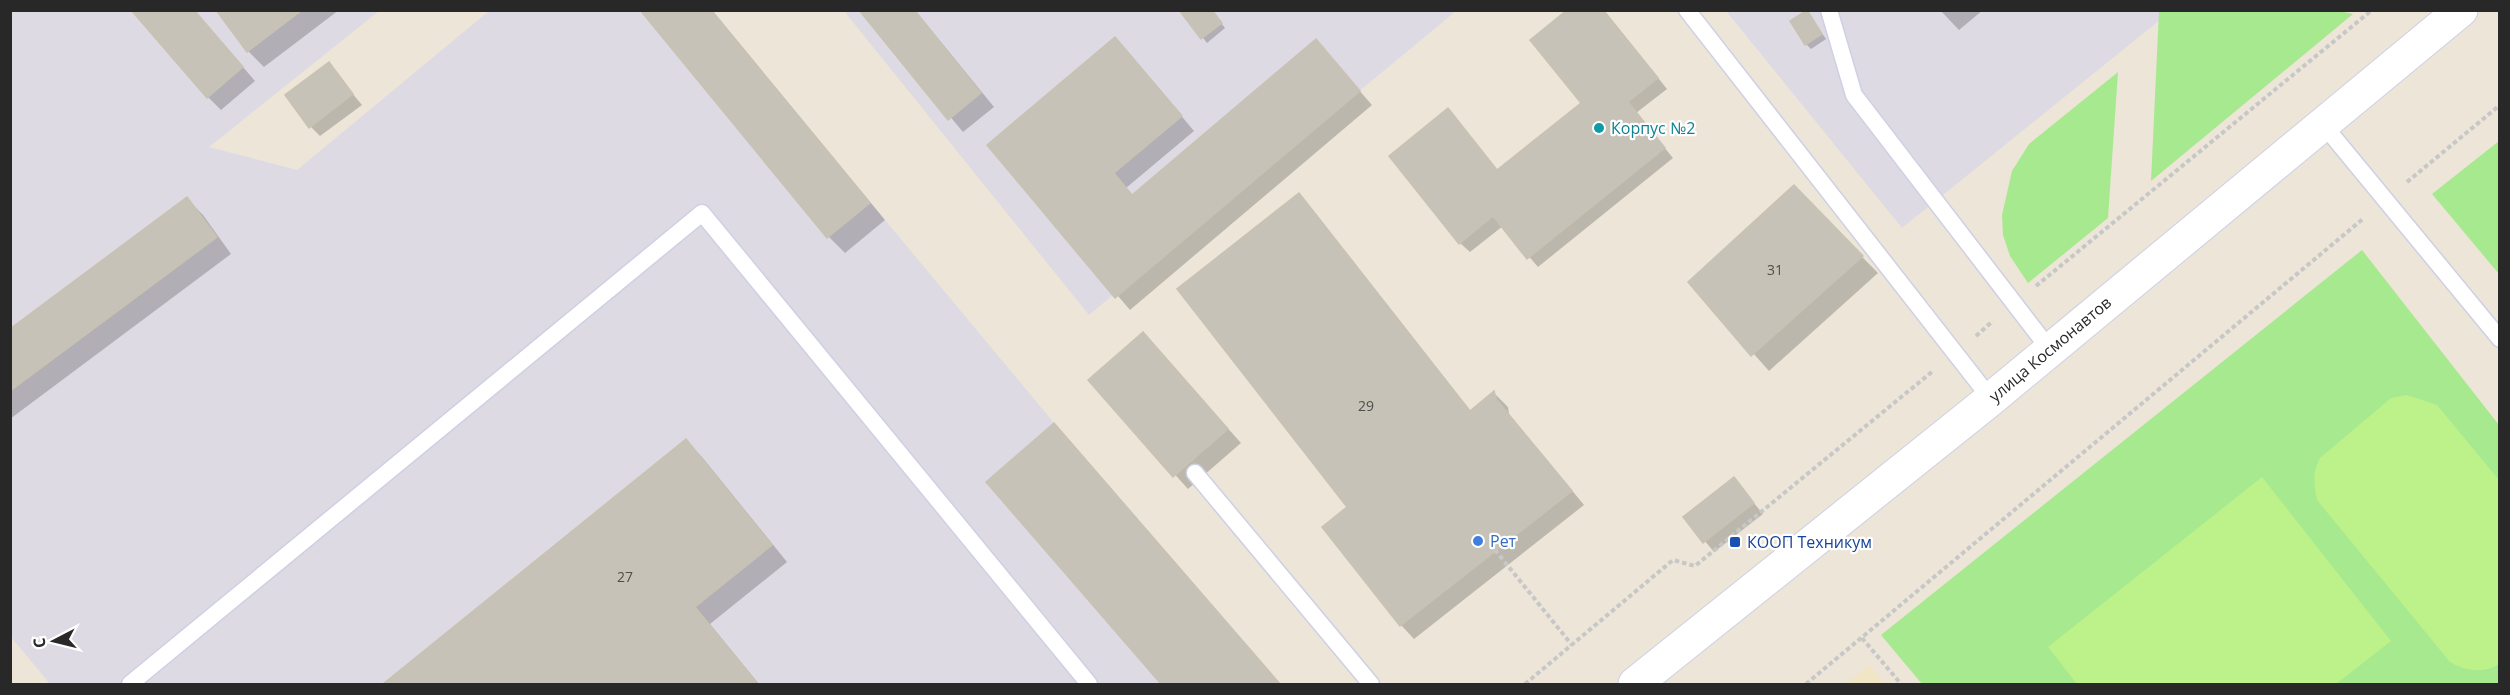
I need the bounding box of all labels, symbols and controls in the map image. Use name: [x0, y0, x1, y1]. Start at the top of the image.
place label: Корпус №2: [1611, 117, 1695, 139]
marker: Корпус №2: [1592, 121, 1606, 135]
house number: 31: [1767, 260, 1783, 279]
street label: улица Космонавтов: [1984, 291, 2116, 407]
house number: 29: [1358, 396, 1374, 415]
place label: Рет: [1490, 530, 1517, 552]
place label: КООП Техникум: [1747, 531, 1872, 553]
marker: Рет: [1471, 534, 1485, 548]
marker: КООП Техникум: [1728, 535, 1742, 549]
house number: 27: [617, 567, 633, 586]
north arrow: [24, 611, 84, 671]
text: С: [28, 636, 51, 649]

